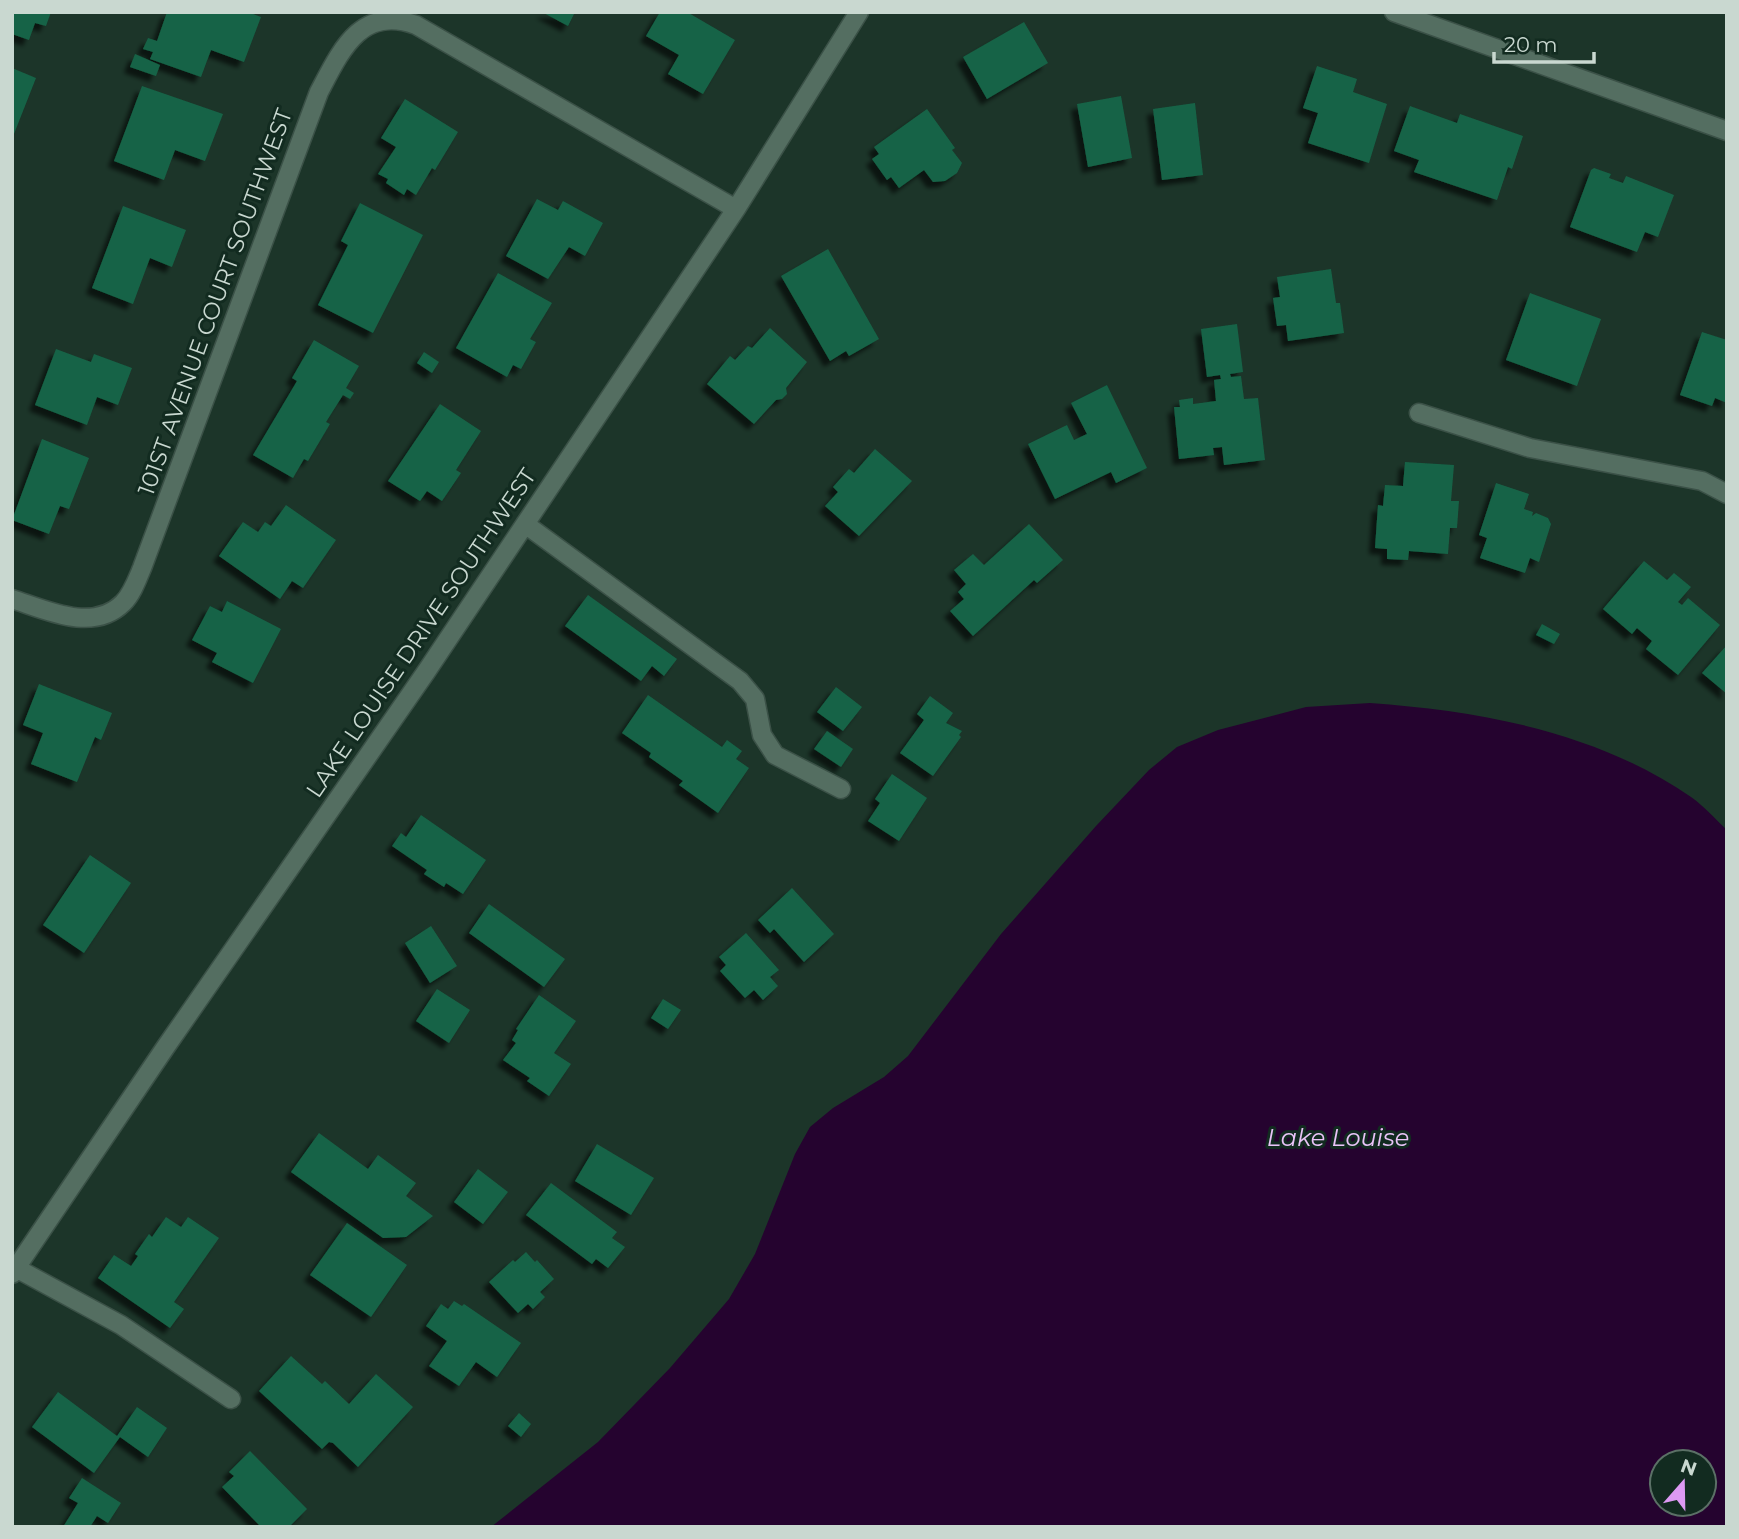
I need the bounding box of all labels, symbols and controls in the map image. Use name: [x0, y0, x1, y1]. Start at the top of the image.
scale bar: [1494, 21, 1594, 65]
text: 20 m: [1504, 32, 1558, 57]
street label: 101ST AVENUE COURT SOUTHWEST: [132, 104, 298, 499]
street label: LAKE LOUISE DRIVE SOUTHWEST: [300, 462, 542, 803]
water label: Lake Louise: [1267, 1123, 1409, 1152]
north arrow: [1648, 1448, 1718, 1518]
text: N: [1677, 1454, 1700, 1481]

